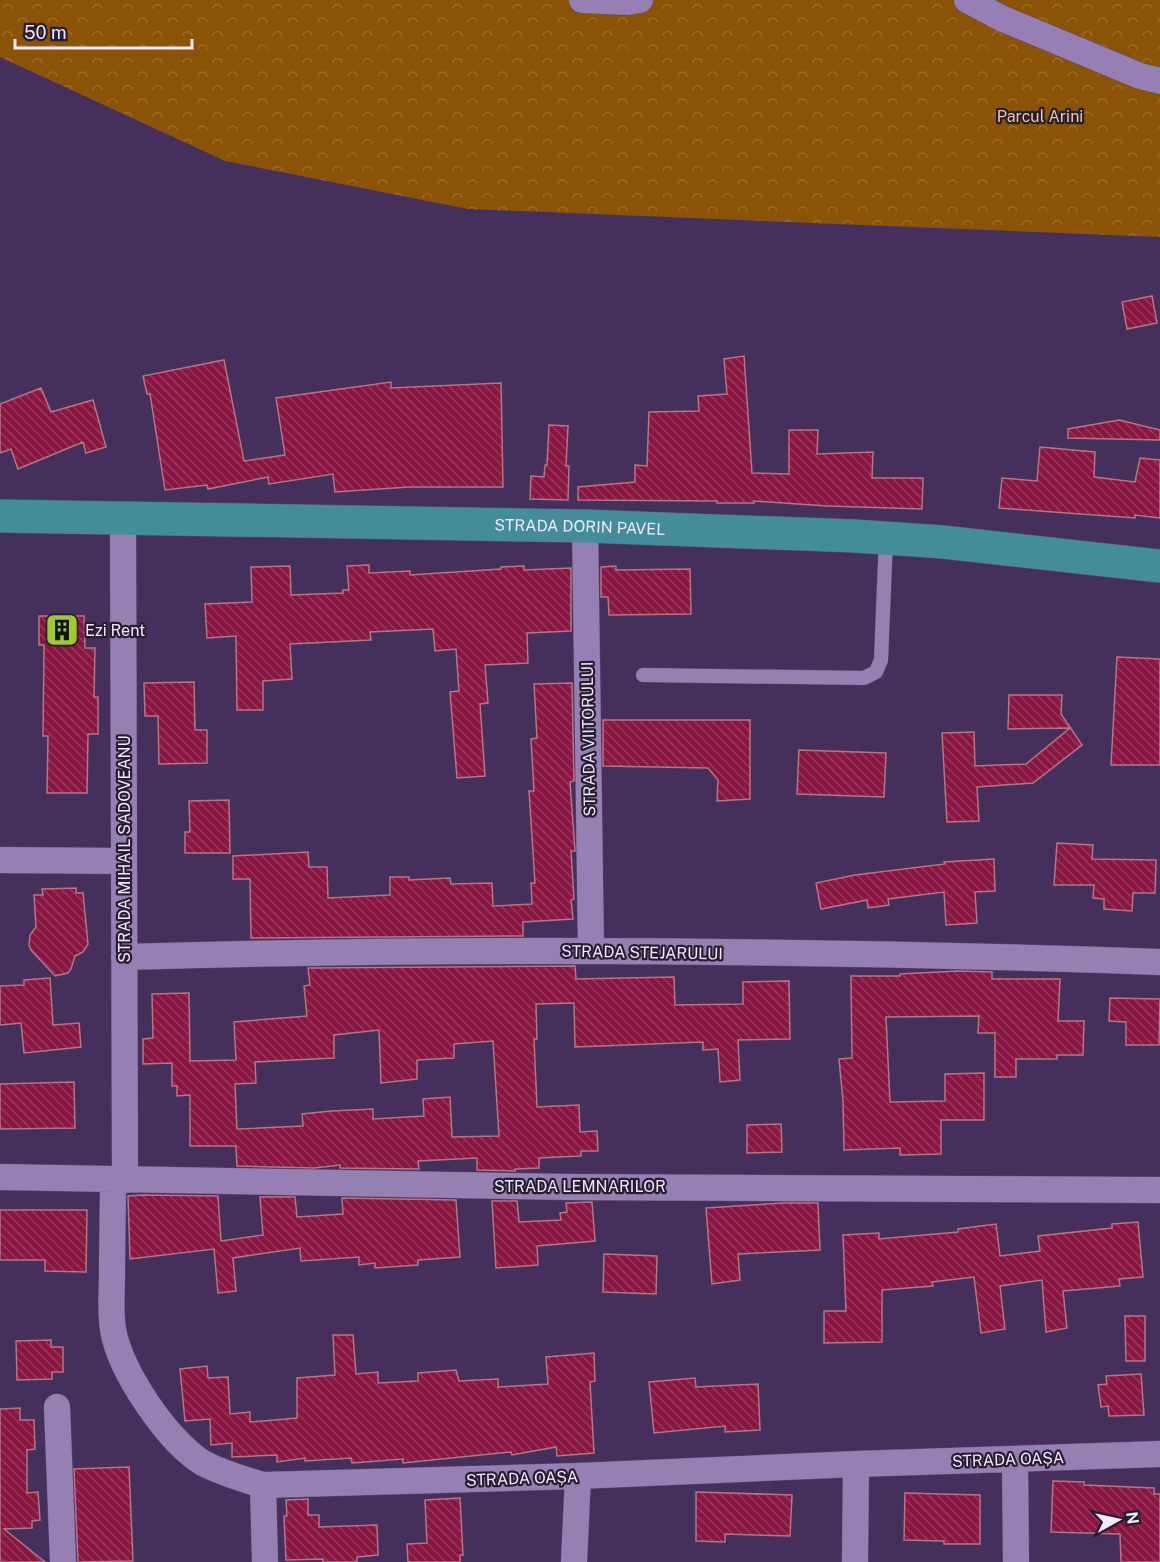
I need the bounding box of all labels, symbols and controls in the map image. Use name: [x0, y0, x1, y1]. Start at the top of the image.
scale bar: [15, 12, 192, 50]
text: 50 m: [24, 22, 67, 43]
park label: Parcul Arini: [997, 107, 1083, 126]
street label: STRADA DORIN PAVEL: [494, 515, 666, 539]
building icon: Ezi Rent: [44, 612, 80, 648]
place label: Ezi Rent: [85, 621, 145, 640]
street label: STRADA VIITORULUI: [578, 661, 599, 817]
street label: STRADA MIHAIL SADOVEANU: [115, 735, 134, 963]
street label: STRADA STEJARULUI: [561, 942, 723, 963]
street label: STRADA LEMNARILOR: [494, 1177, 666, 1196]
street label: STRADA OAȘA: [952, 1448, 1064, 1471]
street label: STRADA OAȘA: [466, 1467, 578, 1490]
north arrow: [1088, 1490, 1148, 1550]
text: N: [1122, 1510, 1143, 1526]

